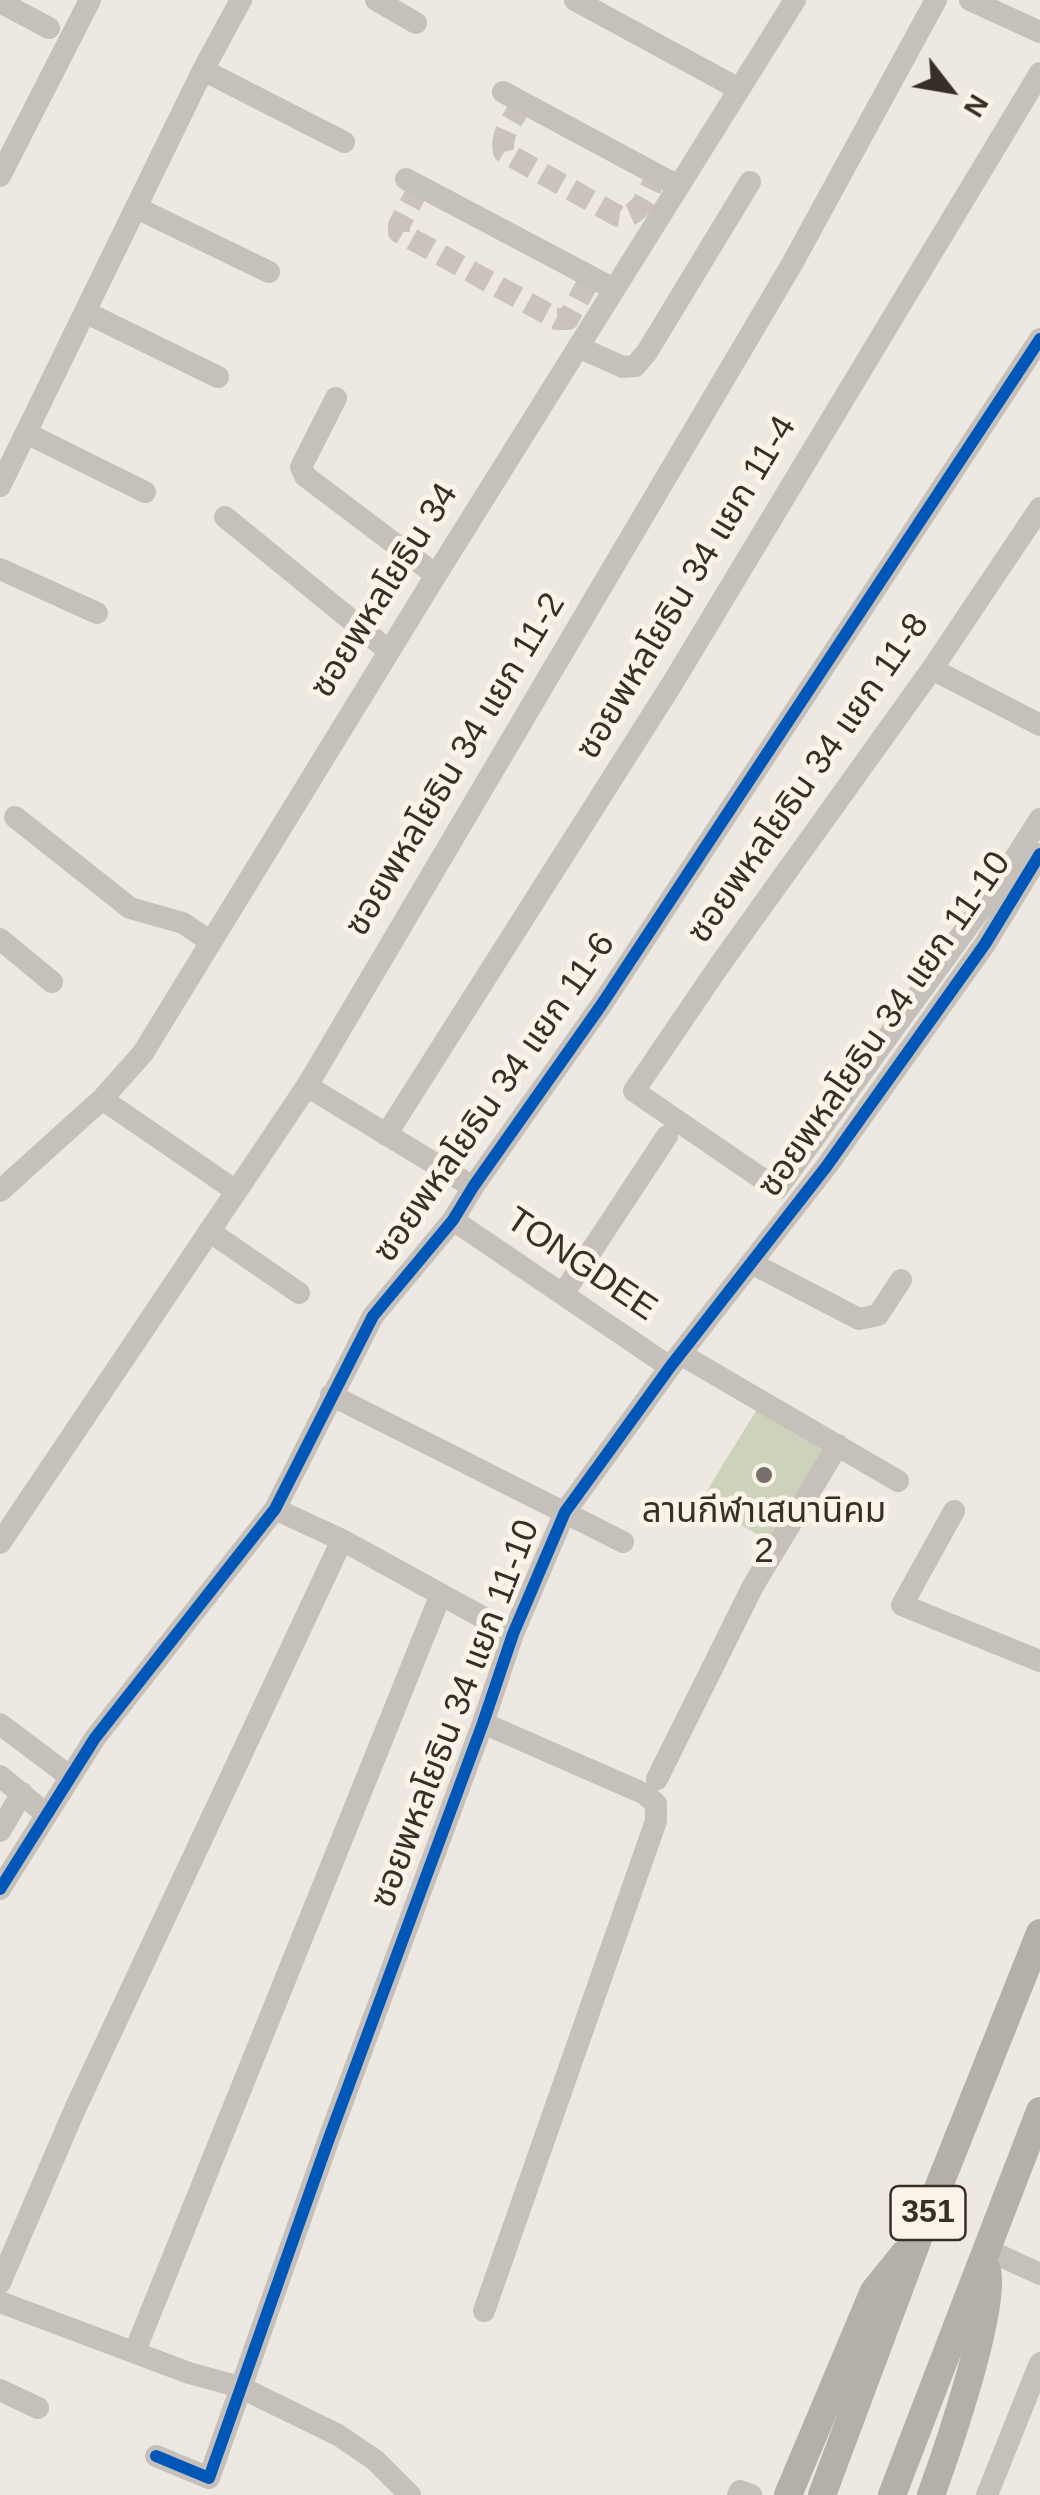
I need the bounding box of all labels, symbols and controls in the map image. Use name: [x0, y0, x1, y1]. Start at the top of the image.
north arrow: [900, 40, 1000, 140]
text: N: [958, 89, 995, 122]
street label: ซอยพหลโยธิน 34 แยก 11-4: [568, 409, 806, 767]
street label: ซอยพหลโยธิน 34: [302, 476, 468, 706]
street label: ซอยพหลโยธิน 34 แยก 11-2: [337, 586, 575, 944]
street label: ซอยพหลโยธิน 34 แยก 11-8: [679, 606, 939, 952]
street label: ซอยพหลโยธิน 34 แยก 11-10: [750, 844, 1020, 1206]
street label: ซอยพหลโยธิน 34 แยก 11-6: [365, 925, 625, 1271]
street label: TONGDEE: [498, 1199, 664, 1331]
marker: ลานกีฬาเสนานิคม 2: [753, 1464, 775, 1486]
place label: ลานกีฬาเสนานิคม 2: [642, 1491, 886, 1573]
street label: ซอยพหลโยธิน 34 แยก 11-10: [363, 1514, 549, 1914]
road number: 351: [890, 2186, 966, 2240]

